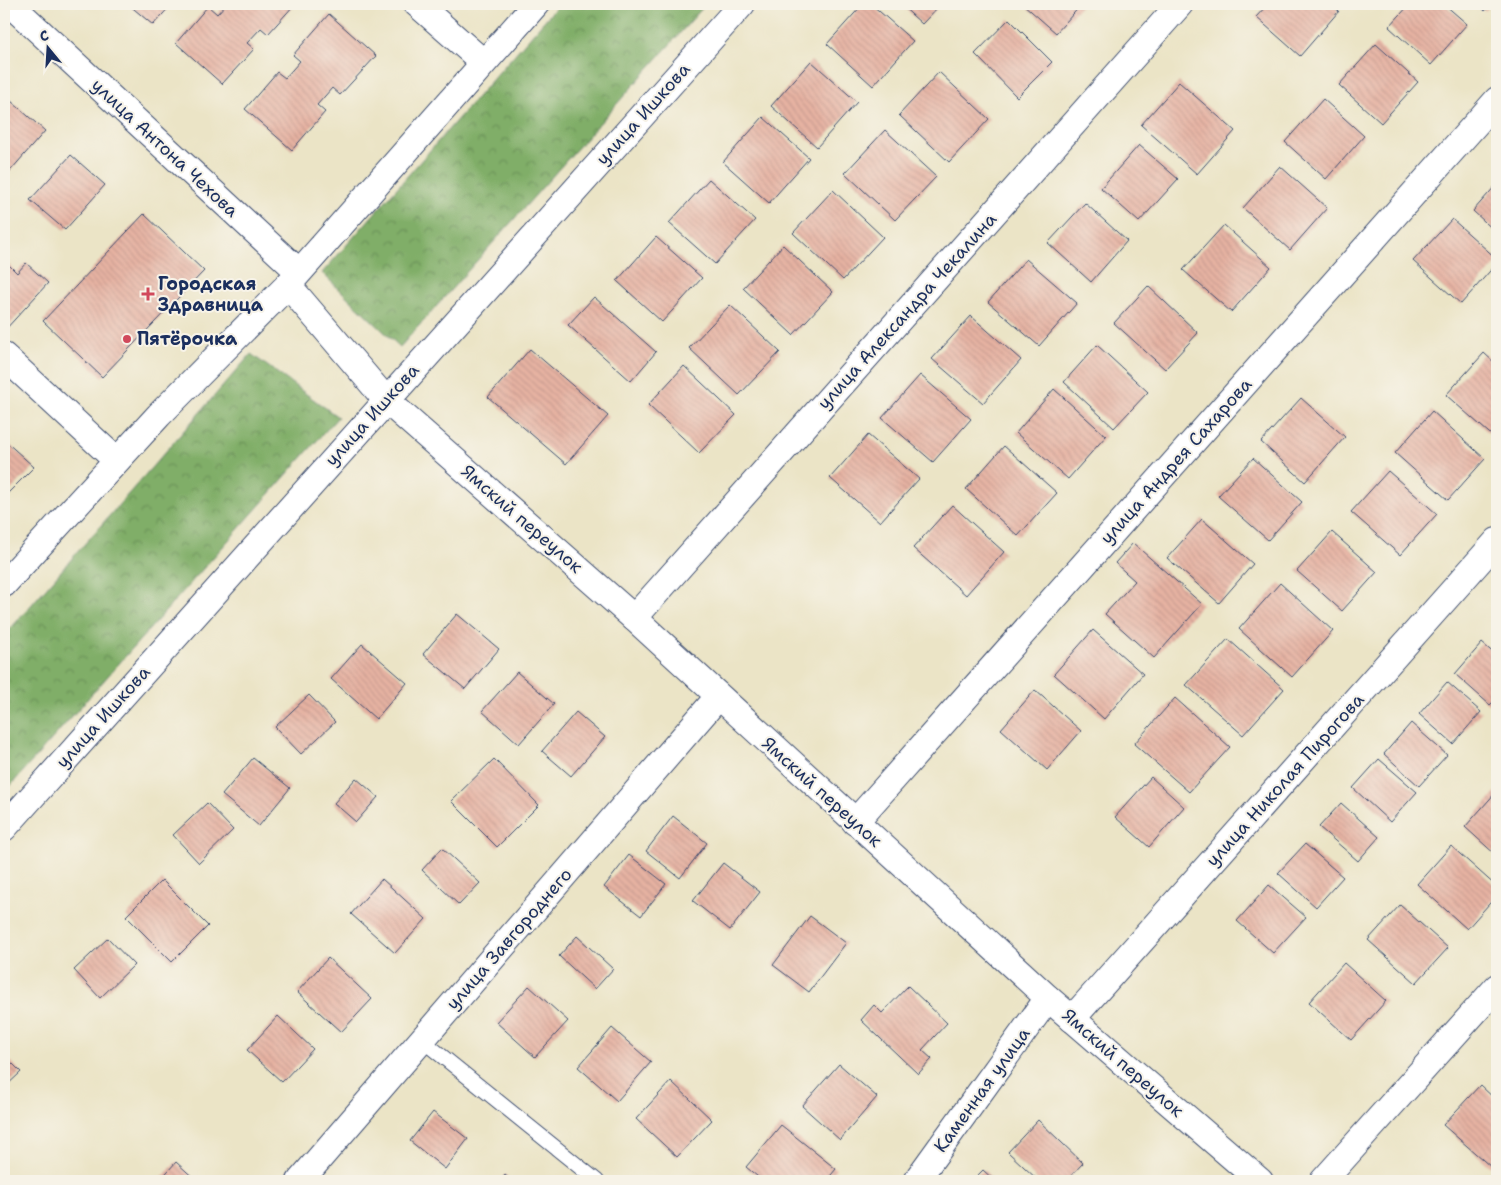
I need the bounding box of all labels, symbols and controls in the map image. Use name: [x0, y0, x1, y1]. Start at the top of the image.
north arrow: [22, 22, 72, 72]
text: С: [37, 26, 51, 46]
street label: улица Ишкова: [591, 58, 695, 170]
street label: улица Антона Чехова: [86, 73, 244, 223]
street label: улица Александра Чекалина: [812, 208, 1002, 414]
place label: Городская Здравница: [158, 272, 264, 317]
marker: Городская Здравница: [142, 288, 154, 300]
place label: Пятёрочка: [137, 327, 238, 351]
marker: Пятёрочка: [121, 333, 133, 345]
street label: улица Ишкова: [320, 359, 424, 471]
street label: улица Андрея Сахарова: [1095, 373, 1257, 549]
street label: Ямский переулок: [456, 460, 588, 579]
street label: улица Ишкова: [51, 661, 155, 773]
street label: улица Николая Пирогова: [1201, 688, 1369, 872]
street label: Ямский переулок: [757, 732, 887, 853]
street label: улица Завгороднего: [441, 863, 577, 1015]
street label: Ямский переулок: [1057, 1004, 1189, 1123]
street label: Каменная улица: [928, 1023, 1036, 1157]

